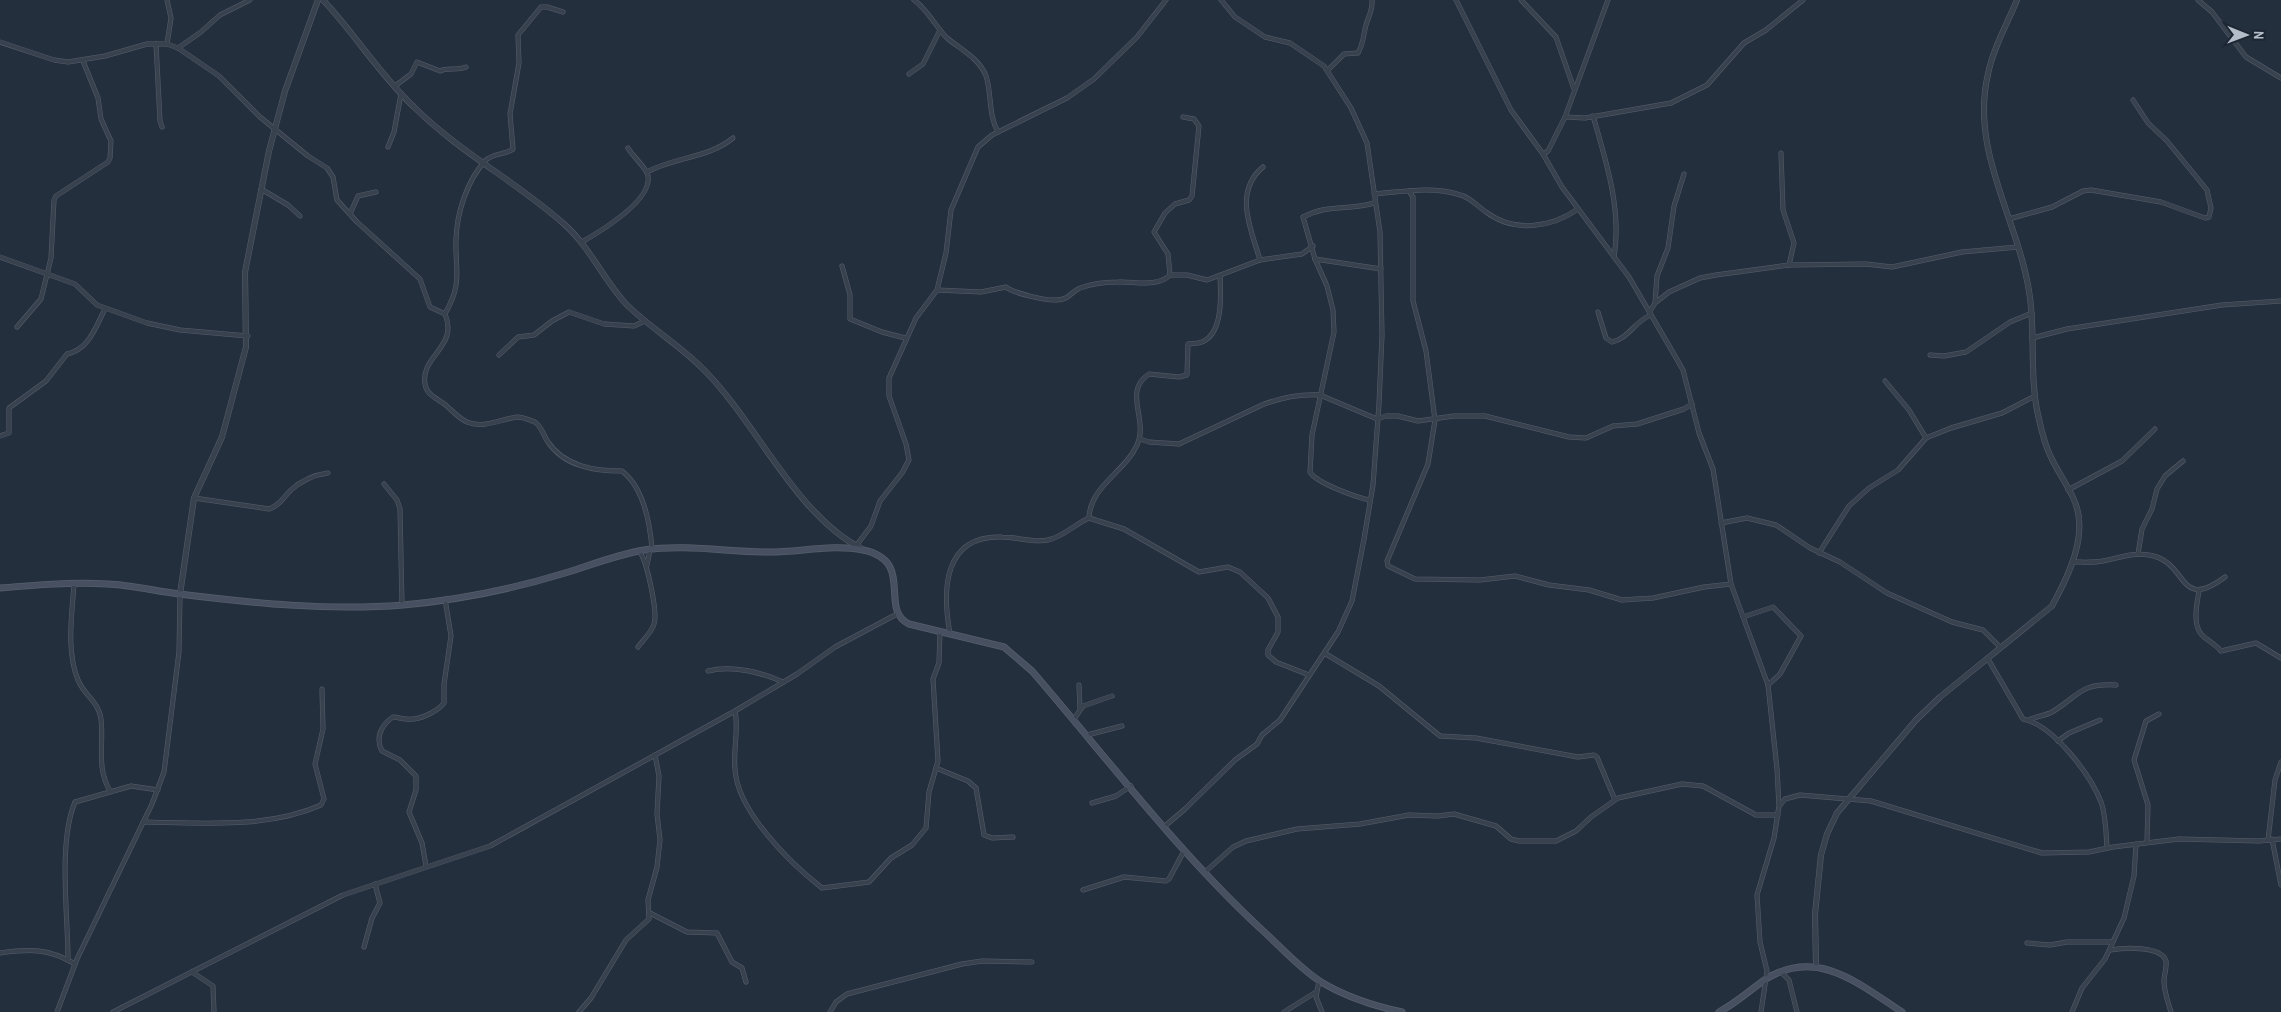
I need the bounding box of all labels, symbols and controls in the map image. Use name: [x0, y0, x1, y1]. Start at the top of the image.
north arrow: [2221, 10, 2271, 60]
text: N: [2250, 31, 2268, 40]

